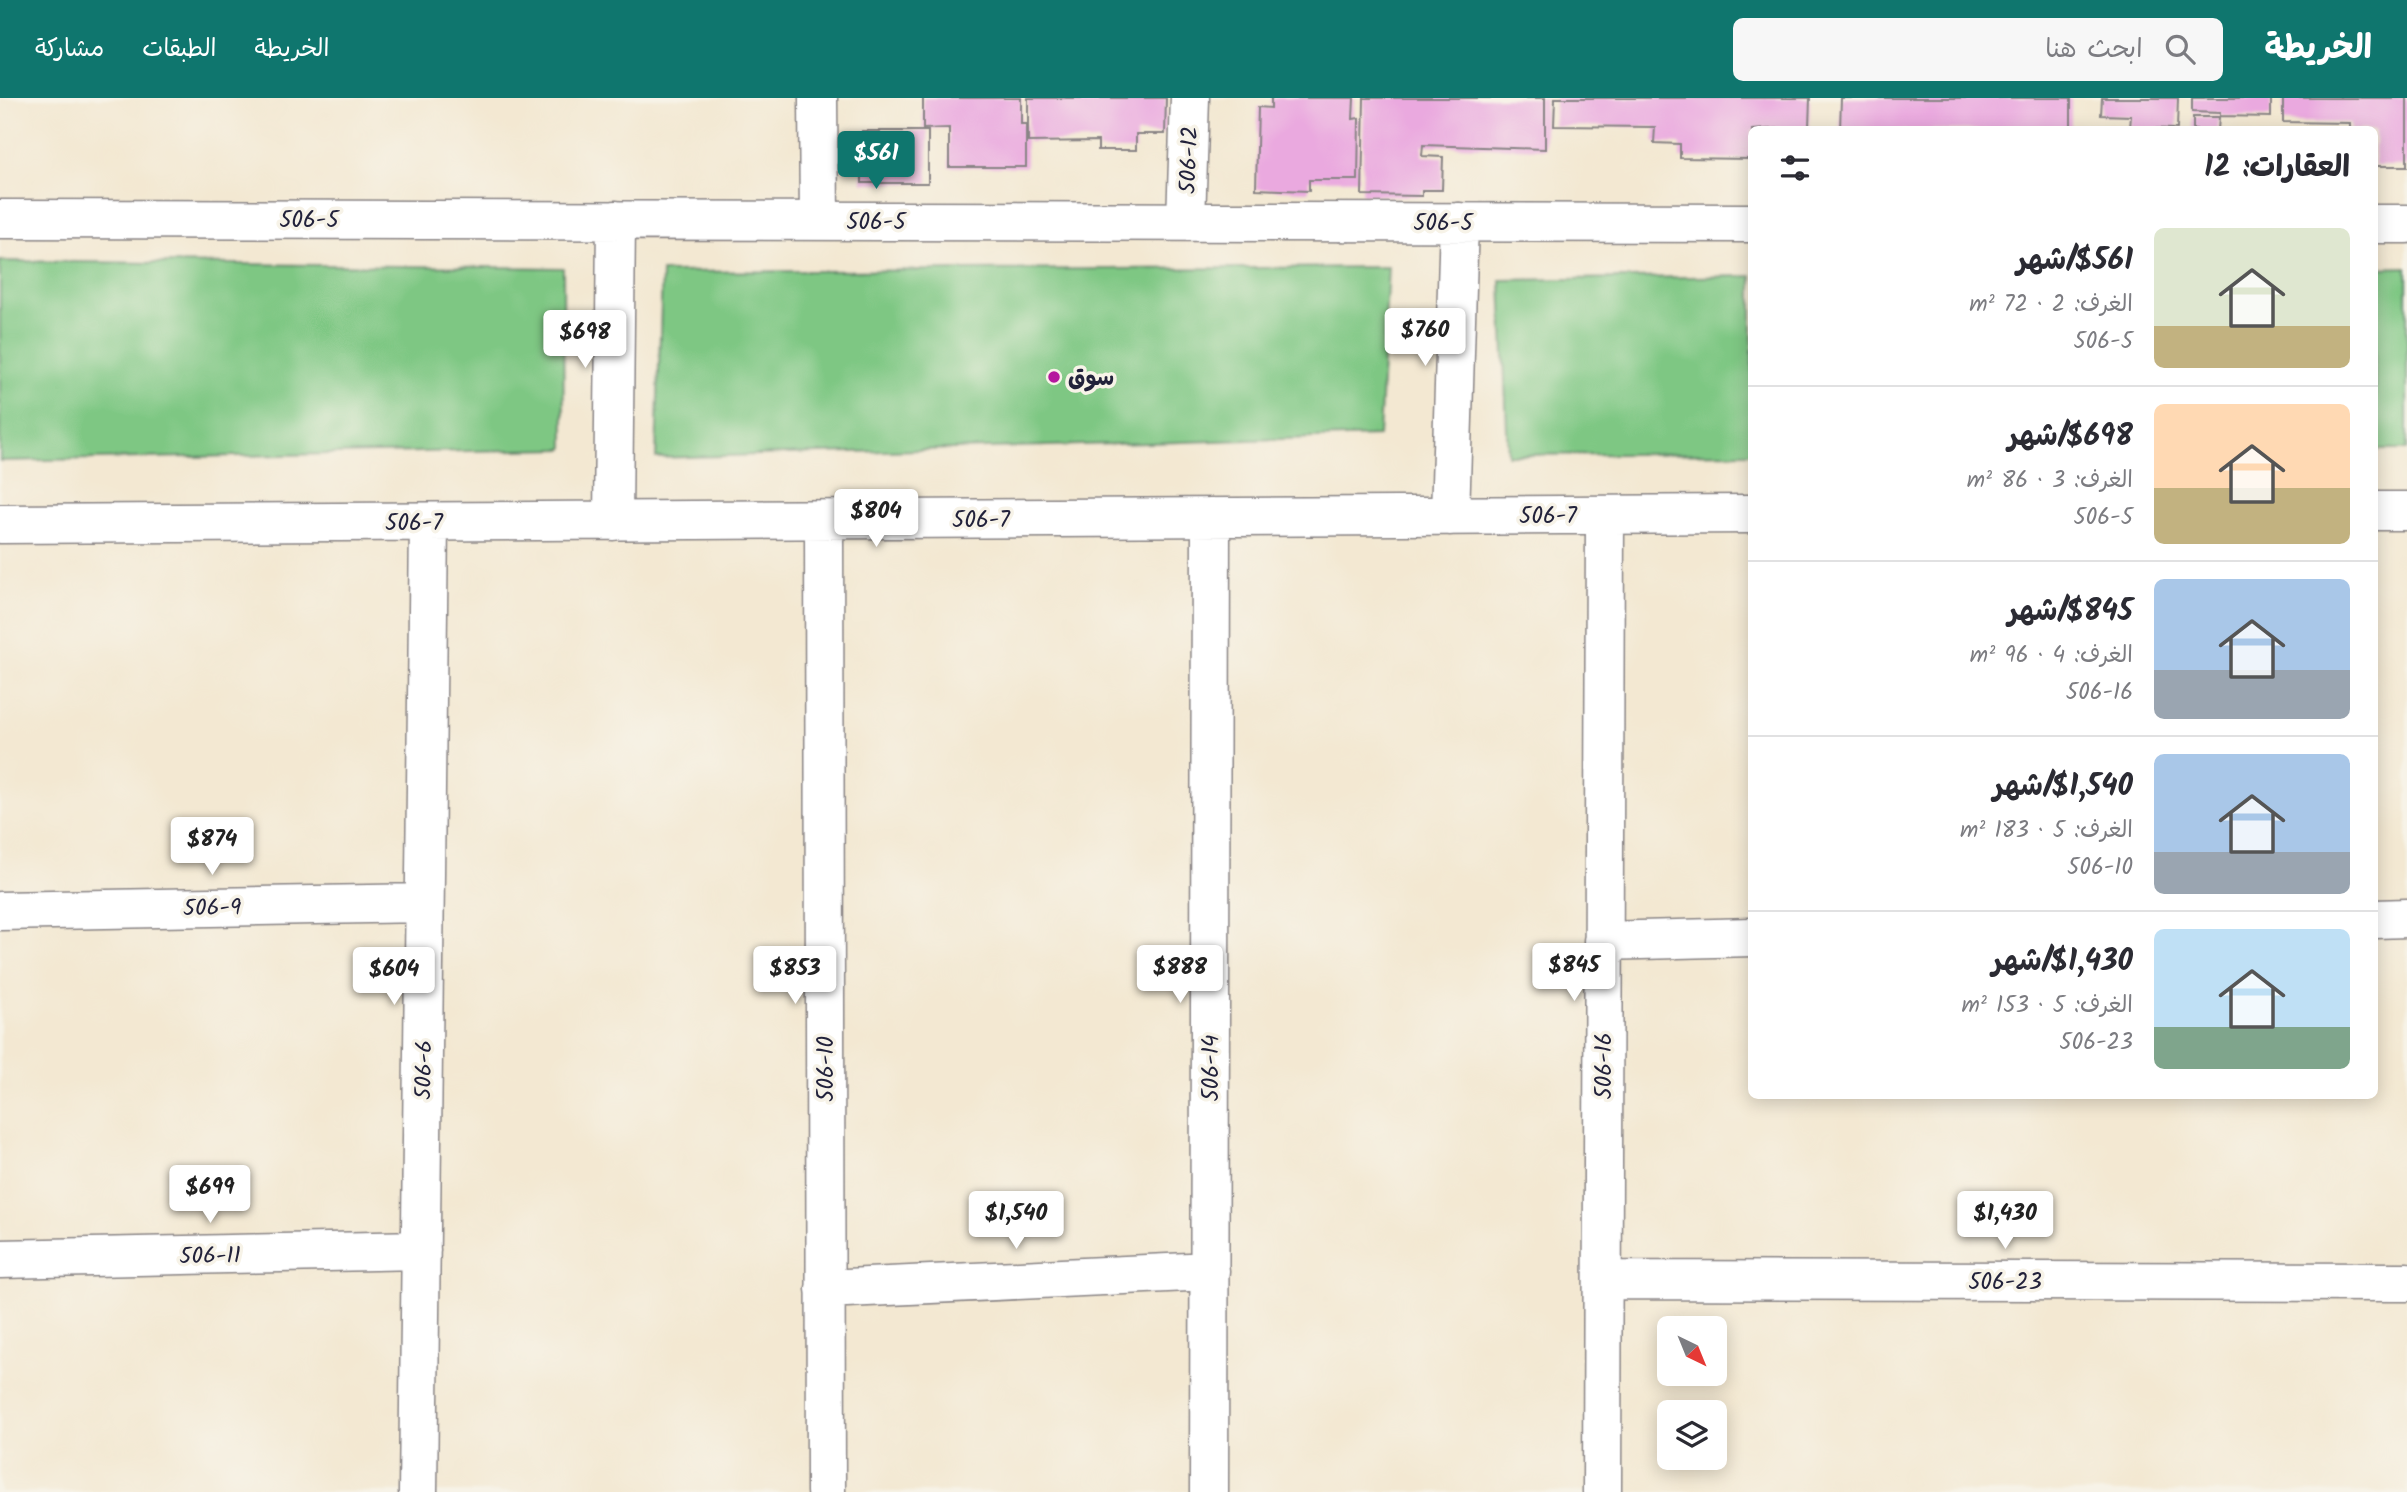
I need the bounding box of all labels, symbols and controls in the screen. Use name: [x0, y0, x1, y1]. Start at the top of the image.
search box: [1733, 18, 2223, 81]
text: الخريطة: [2265, 23, 2372, 76]
text: ابحث هنا: [2045, 29, 2143, 71]
text: مشاركة: [35, 30, 104, 69]
text: الطبقات: [142, 30, 217, 69]
text: الخريطة: [255, 30, 329, 69]
icon: search: [2161, 30, 2199, 68]
street label: 506-12: [1171, 126, 1209, 195]
pin: $561: [835, 132, 917, 191]
text: $561: [854, 136, 898, 172]
text: العقارات: 12: [2204, 144, 2350, 192]
icon: filters: [1776, 149, 1814, 187]
street label: 506-5: [279, 203, 340, 239]
street label: 506-5: [846, 205, 907, 241]
street label: 506-5: [1413, 206, 1474, 242]
text: $561/شهر: [2016, 237, 2133, 285]
icon: home: [2210, 256, 2294, 340]
text: الغرف: 2 · 72 m²: [1969, 287, 2133, 323]
pin: $760: [1384, 308, 1466, 368]
pin: $698: [544, 310, 626, 370]
text: $760: [1401, 313, 1449, 349]
text: $698: [559, 315, 611, 351]
text: 506-5: [2073, 324, 2133, 360]
place label: سوق: [1068, 361, 1114, 397]
marker: سوق: [1046, 369, 1062, 385]
text: $698/شهر: [2008, 413, 2133, 461]
icon: home: [2210, 432, 2294, 516]
text: الغرف: 3 · 86 m²: [1967, 463, 2133, 499]
pin: $804: [835, 490, 917, 549]
text: $804: [850, 494, 902, 530]
street label: 506-7: [1519, 499, 1578, 535]
text: 506-5: [2073, 500, 2133, 536]
street label: 506-7: [952, 503, 1011, 539]
street label: 506-7: [385, 506, 444, 542]
text: $845/شهر: [2008, 588, 2133, 636]
icon: home: [2210, 607, 2294, 691]
text: الغرف: 4 · 96 m²: [1970, 638, 2133, 674]
text: 506-16: [2066, 675, 2133, 711]
text: $1,540/شهر: [1993, 763, 2133, 811]
icon: home: [2210, 782, 2294, 866]
text: الغرف: 5 · 183 m²: [1960, 813, 2133, 849]
pin: $874: [171, 818, 253, 877]
text: $874: [187, 822, 237, 858]
text: 506-10: [2067, 850, 2133, 886]
street label: 506-9: [183, 890, 242, 928]
text: $1,430/شهر: [1992, 938, 2133, 986]
pin: $845: [1533, 944, 1615, 1003]
pin: $853: [754, 946, 836, 1006]
pin: $888: [1139, 946, 1221, 1005]
pin: $604: [353, 948, 435, 1007]
text: $845: [1548, 948, 1600, 984]
text: $888: [1153, 950, 1207, 986]
text: $853: [769, 951, 821, 987]
text: $604: [369, 952, 419, 988]
icon: home: [2210, 957, 2294, 1041]
text: الغرف: 5 · 153 m²: [1961, 988, 2133, 1024]
text: 506-23: [2059, 1025, 2133, 1061]
street label: 506-16: [1587, 1032, 1623, 1100]
street label: 506-14: [1194, 1034, 1230, 1102]
street label: 506-10: [809, 1036, 845, 1102]
street label: 506-6: [406, 1040, 444, 1100]
pin: $699: [169, 1166, 251, 1225]
text: $699: [185, 1170, 235, 1206]
pin: $1,540: [959, 1192, 1073, 1251]
pin: $1,430: [1948, 1192, 2062, 1251]
text: $1,540: [985, 1196, 1047, 1232]
text: $1,430: [1973, 1196, 2037, 1232]
street label: 506-11: [179, 1238, 241, 1276]
street label: 506-23: [1968, 1265, 2042, 1301]
north arrow: [1657, 1316, 1727, 1386]
map controls: [1657, 1316, 1727, 1470]
button: layers: [1657, 1400, 1727, 1470]

